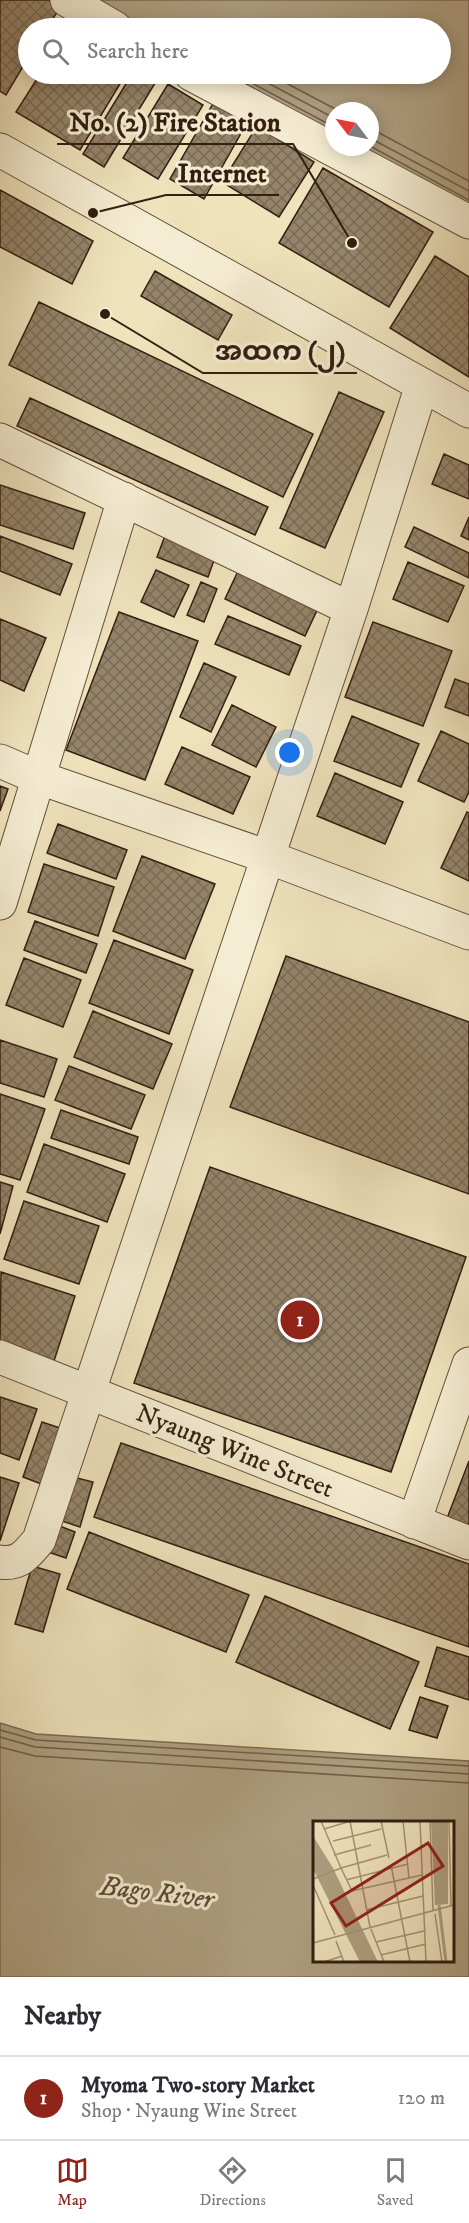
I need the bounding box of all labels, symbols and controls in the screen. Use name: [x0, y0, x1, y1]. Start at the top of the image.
search box: [18, 18, 451, 84]
icon: search: [39, 35, 72, 68]
text: Search here: [87, 38, 189, 65]
callout: No. (2) Fire Station: [57, 99, 293, 144]
north arrow: [325, 102, 379, 156]
text: No. (2) Fire Station: [69, 106, 282, 140]
callout: Internet: [166, 150, 279, 195]
text: Internet: [178, 157, 267, 191]
callout: အထက (၂): [203, 328, 357, 373]
text: အထက (၂): [215, 335, 345, 373]
your location: [275, 738, 304, 767]
pin: 1: [280, 1298, 320, 1342]
street label: Nyaung Wine Street: [131, 1397, 338, 1506]
inset map: [313, 1821, 454, 1962]
water label: Bago River: [97, 1869, 218, 1917]
text: Nearby: [24, 2000, 101, 2033]
text: Myoma Two-story Market: [81, 2072, 315, 2099]
text: 1: [40, 2086, 47, 2111]
text: 120 m: [398, 2086, 445, 2111]
text: Shop · Nyaung Wine Street: [81, 2099, 297, 2124]
tab: Map: [56, 2154, 89, 2210]
tab: Directions: [200, 2154, 266, 2210]
tab: Saved: [377, 2154, 414, 2210]

